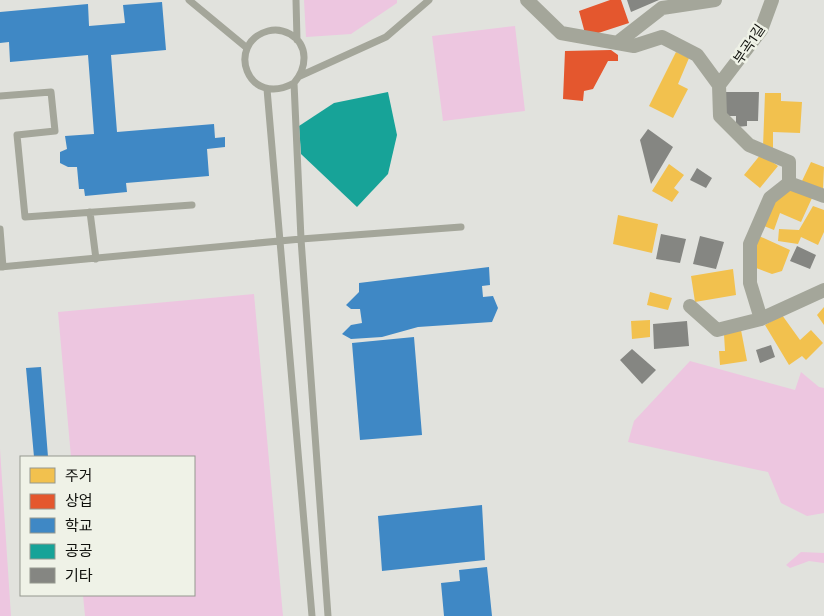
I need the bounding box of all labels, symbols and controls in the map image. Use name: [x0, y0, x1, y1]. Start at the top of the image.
street label: 부곡1길: [730, 21, 769, 67]
legend: [20, 456, 195, 596]
text: 주거: [65, 467, 93, 485]
text: 상업: [65, 492, 93, 510]
text: 학교: [65, 517, 93, 535]
text: 공공: [65, 542, 93, 560]
text: 기타: [65, 567, 93, 585]

